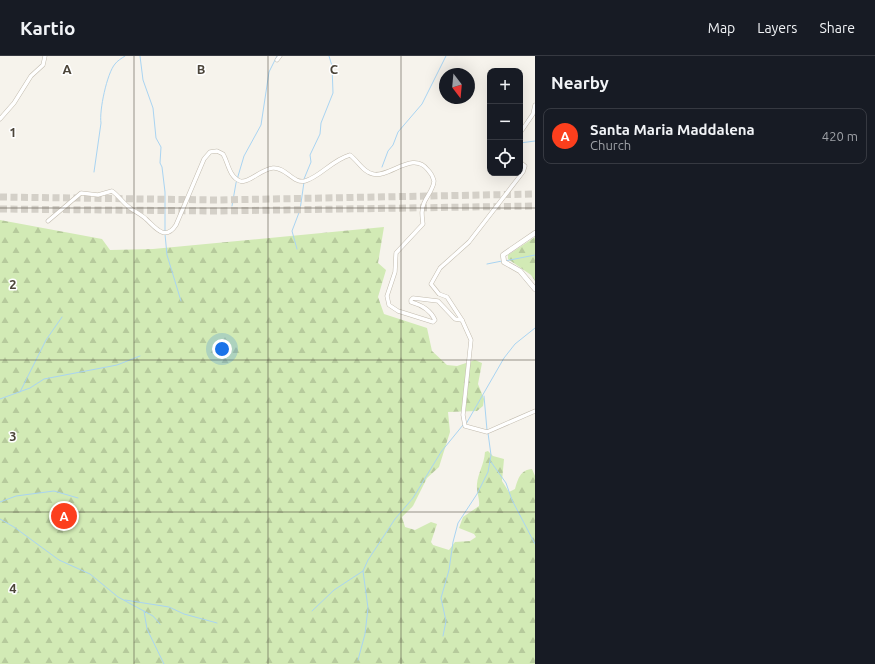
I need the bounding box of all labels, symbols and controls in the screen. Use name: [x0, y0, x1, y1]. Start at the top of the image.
text: Kartio: [20, 17, 76, 39]
text: Map: [708, 20, 735, 36]
text: Layers: [757, 20, 797, 36]
text: Share: [819, 20, 855, 36]
text: A: [62, 62, 72, 76]
text: B: [197, 62, 206, 76]
text: C: [330, 62, 339, 76]
north arrow: [439, 68, 475, 104]
map controls: [487, 68, 523, 176]
button: +: [487, 68, 523, 104]
text: Nearby: [551, 73, 609, 92]
button: −: [487, 104, 523, 140]
text: Santa Maria Maddalena: [590, 121, 755, 138]
text: 1: [9, 125, 17, 139]
text: A: [560, 129, 570, 143]
text: 420 m: [822, 129, 858, 143]
text: Church: [590, 138, 631, 152]
button: locate: [487, 140, 523, 176]
text: 2: [9, 277, 17, 291]
your location: [212, 339, 232, 359]
text: 3: [9, 429, 17, 443]
pin: A: [51, 501, 77, 531]
text: 4: [9, 581, 17, 595]

